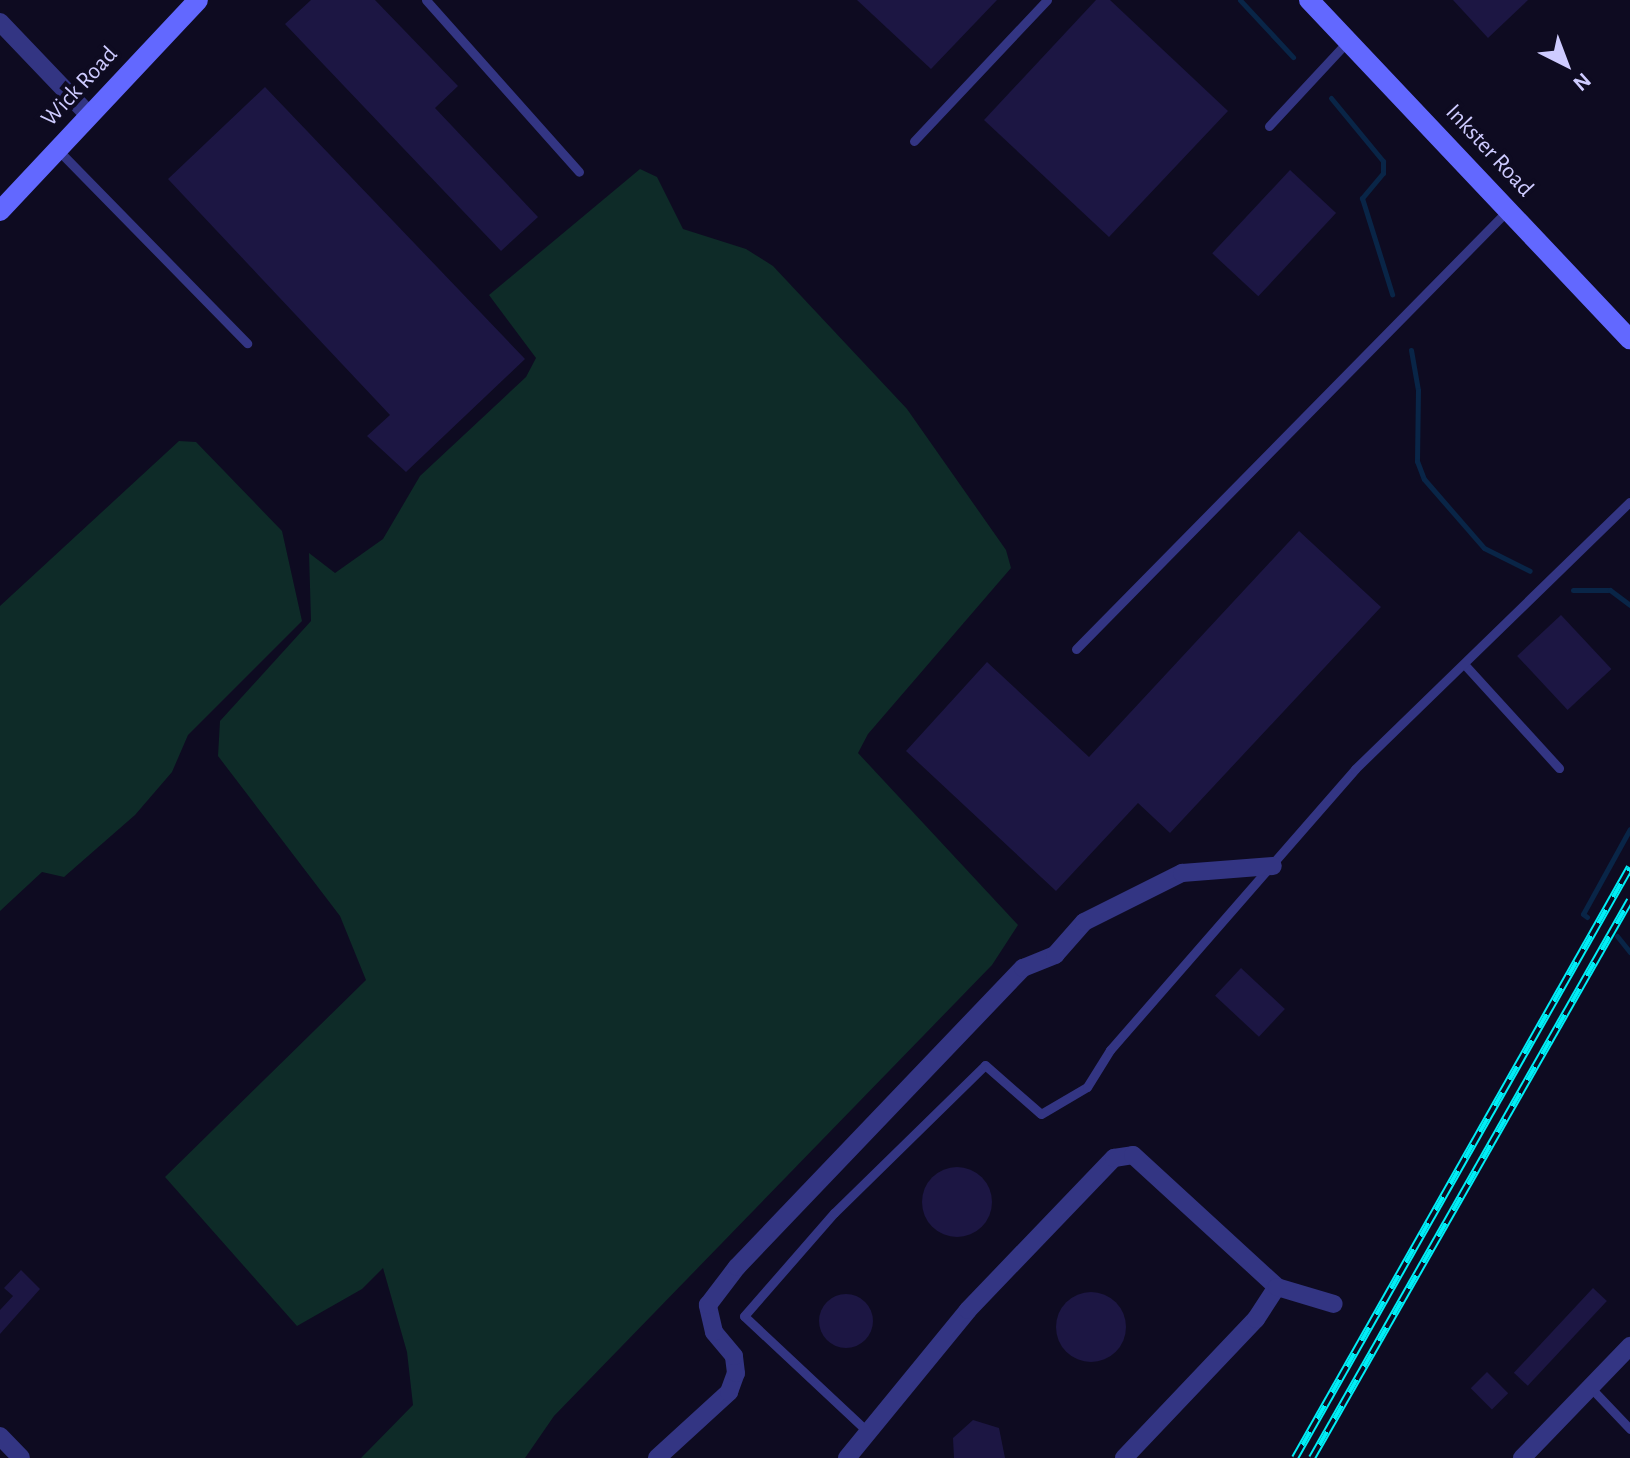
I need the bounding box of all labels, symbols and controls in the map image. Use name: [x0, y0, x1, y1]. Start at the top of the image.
north arrow: [1526, 24, 1606, 104]
street label: Wick Road: [36, 41, 124, 133]
text: N: [1569, 69, 1595, 95]
street label: Inkster Road: [1439, 99, 1539, 203]

